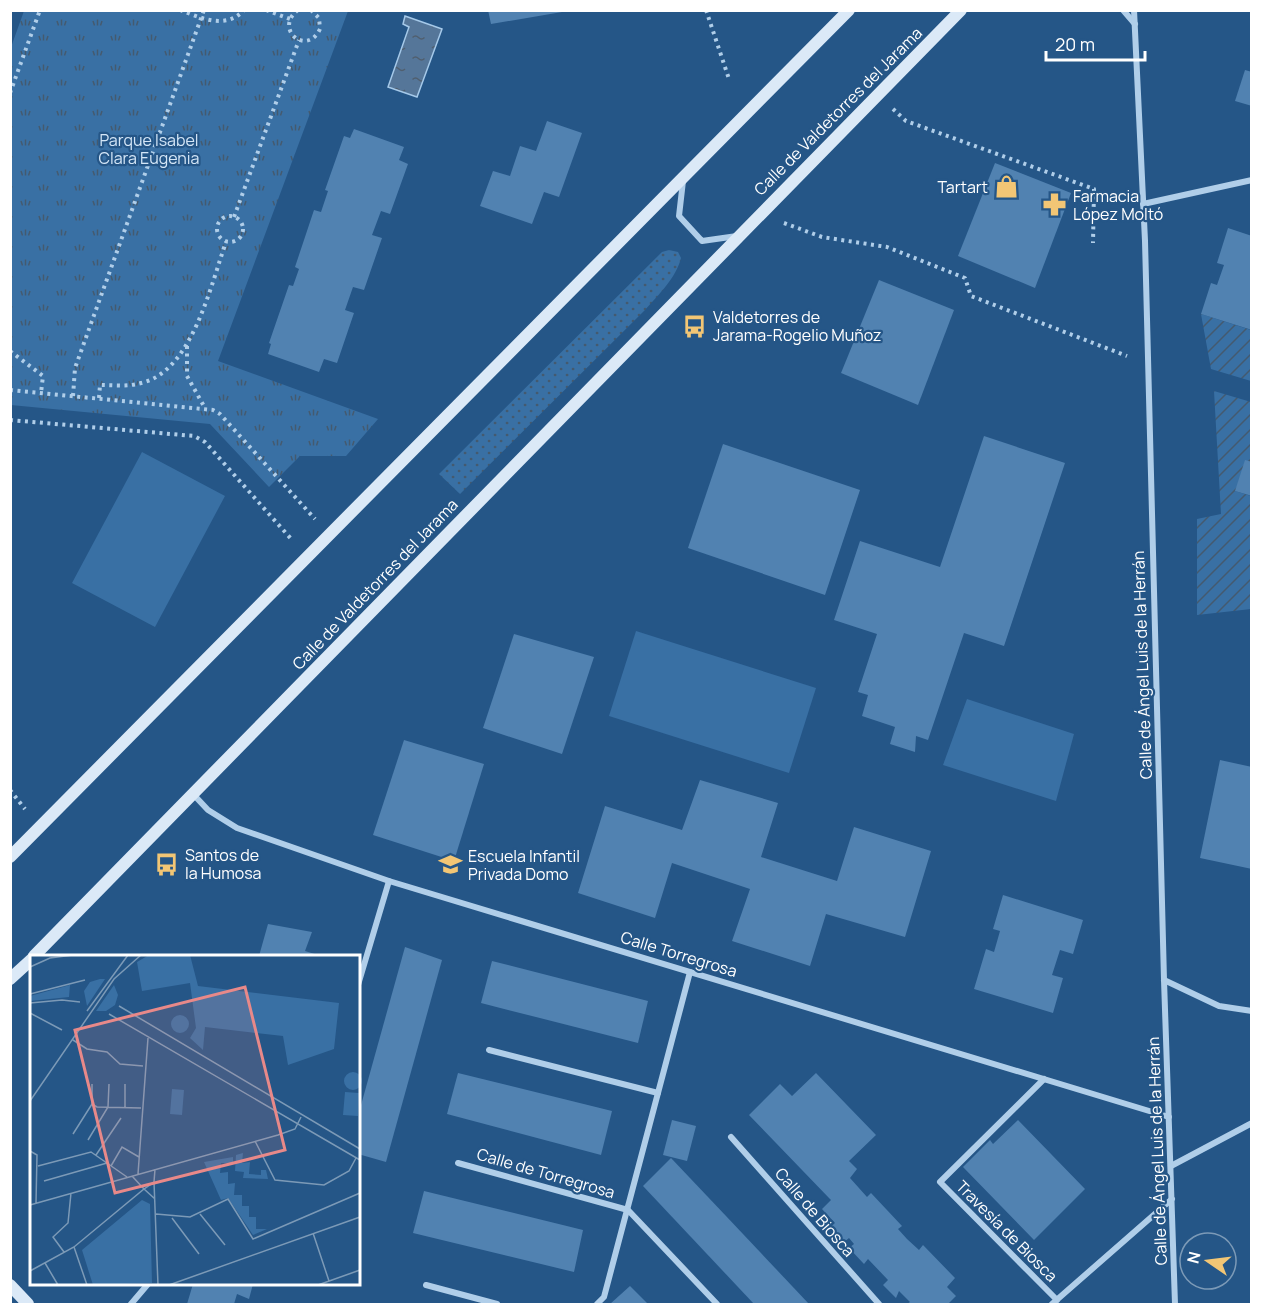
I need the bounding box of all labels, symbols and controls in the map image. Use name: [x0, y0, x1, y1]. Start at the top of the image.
street label: Calle de Valdetorres del Jarama: [749, 22, 927, 200]
scale bar: [1046, 24, 1145, 62]
text: 20 m: [1055, 32, 1095, 56]
park label: Parque Isabel Clara Eugenia: [99, 129, 199, 169]
shop icon: Tartart: [993, 174, 1019, 200]
place label: Tartart: [937, 176, 988, 198]
place label: Farmacia López Moltó: [1073, 185, 1163, 225]
pharmacy icon: Farmacia López Moltó: [1042, 192, 1068, 218]
place label: Valdetorres de Jarama-Rogelio Muñoz: [713, 306, 881, 346]
bus stop icon: Valdetorres de Jarama-Rogelio Muñoz: [682, 313, 708, 339]
street label: Calle de Valdetorres del Jarama: [287, 494, 463, 674]
street label: Calle de Ángel Luis de la Herrán: [1127, 550, 1157, 780]
place label: Santos de la Humosa: [185, 844, 261, 884]
place label: Escuela Infantil Privada Domo: [468, 845, 580, 885]
bus stop icon: Santos de la Humosa: [154, 851, 180, 877]
school or university icon: Escuela Infantil Privada Domo: [437, 852, 463, 878]
street label: Calle Torregrosa: [618, 926, 740, 982]
inset map: [30, 955, 360, 1285]
street label: Calle de Ángel Luis de la Herrán: [1142, 1036, 1172, 1266]
street label: Calle de Torregrosa: [474, 1143, 618, 1203]
street label: Calle de Biosca: [770, 1163, 860, 1261]
street label: Travesía de Biosca: [951, 1175, 1063, 1287]
north arrow: [1178, 1231, 1238, 1291]
text: N: [1181, 1249, 1206, 1266]

